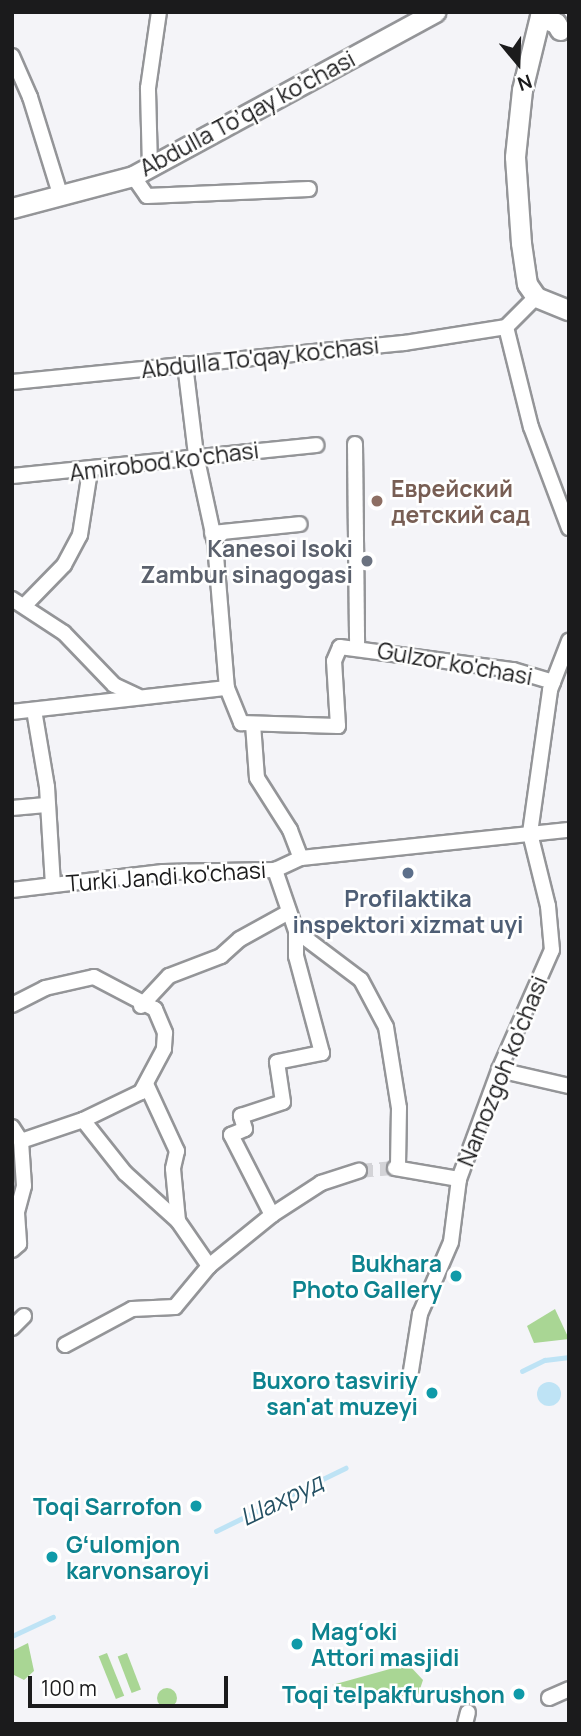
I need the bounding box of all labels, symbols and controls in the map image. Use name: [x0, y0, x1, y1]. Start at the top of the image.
north arrow: [483, 28, 553, 98]
street label: Abdulla To’qay ko’chasi: [135, 45, 359, 181]
text: N: [514, 68, 536, 97]
street label: Abdulla To'qay ko'chasi: [140, 331, 380, 383]
street label: Amirobod ko'chasi: [68, 436, 260, 486]
place label: Еврейский детский сад: [391, 474, 530, 528]
marker: Еврейский детский сад: [369, 493, 385, 509]
place label: Kanesoi Isoki Zambur sinagogasi: [140, 534, 353, 588]
marker: Kanesoi Isoki Zambur sinagogasi: [359, 553, 375, 569]
street label: Gulzor ko'chasi: [375, 636, 535, 690]
street label: Turki Jandi ko'chasi: [65, 855, 267, 897]
marker: Profilaktika inspektori xizmat uyi: [400, 865, 416, 881]
place label: Profilaktika inspektori xizmat uyi: [292, 884, 524, 938]
street label: Namozgoh ko'chasi: [451, 972, 553, 1170]
place label: Bukhara Photo Gallery: [292, 1249, 442, 1303]
marker: Bukhara Photo Gallery: [448, 1268, 464, 1284]
place label: Buxoro tasviriy san'at muzeyi: [252, 1366, 418, 1420]
marker: Buxoro tasviriy san'at muzeyi: [424, 1385, 440, 1401]
water label: Шахруд: [235, 1467, 327, 1531]
place label: Toqi Sarrofon: [33, 1492, 182, 1520]
marker: Toqi Sarrofon: [188, 1498, 204, 1514]
place label: Gʻulomjon karvonsaroyi: [66, 1530, 209, 1584]
marker: Gʻulomjon karvonsaroyi: [44, 1549, 60, 1565]
place label: Magʻoki Attori masjidi: [311, 1617, 460, 1671]
marker: Magʻoki Attori masjidi: [289, 1636, 305, 1652]
scale bar: [32, 1662, 231, 1706]
text: 100 m: [41, 1674, 97, 1702]
place label: Toqi telpakfurushon: [282, 1680, 505, 1708]
marker: Toqi telpakfurushon: [511, 1686, 527, 1702]

